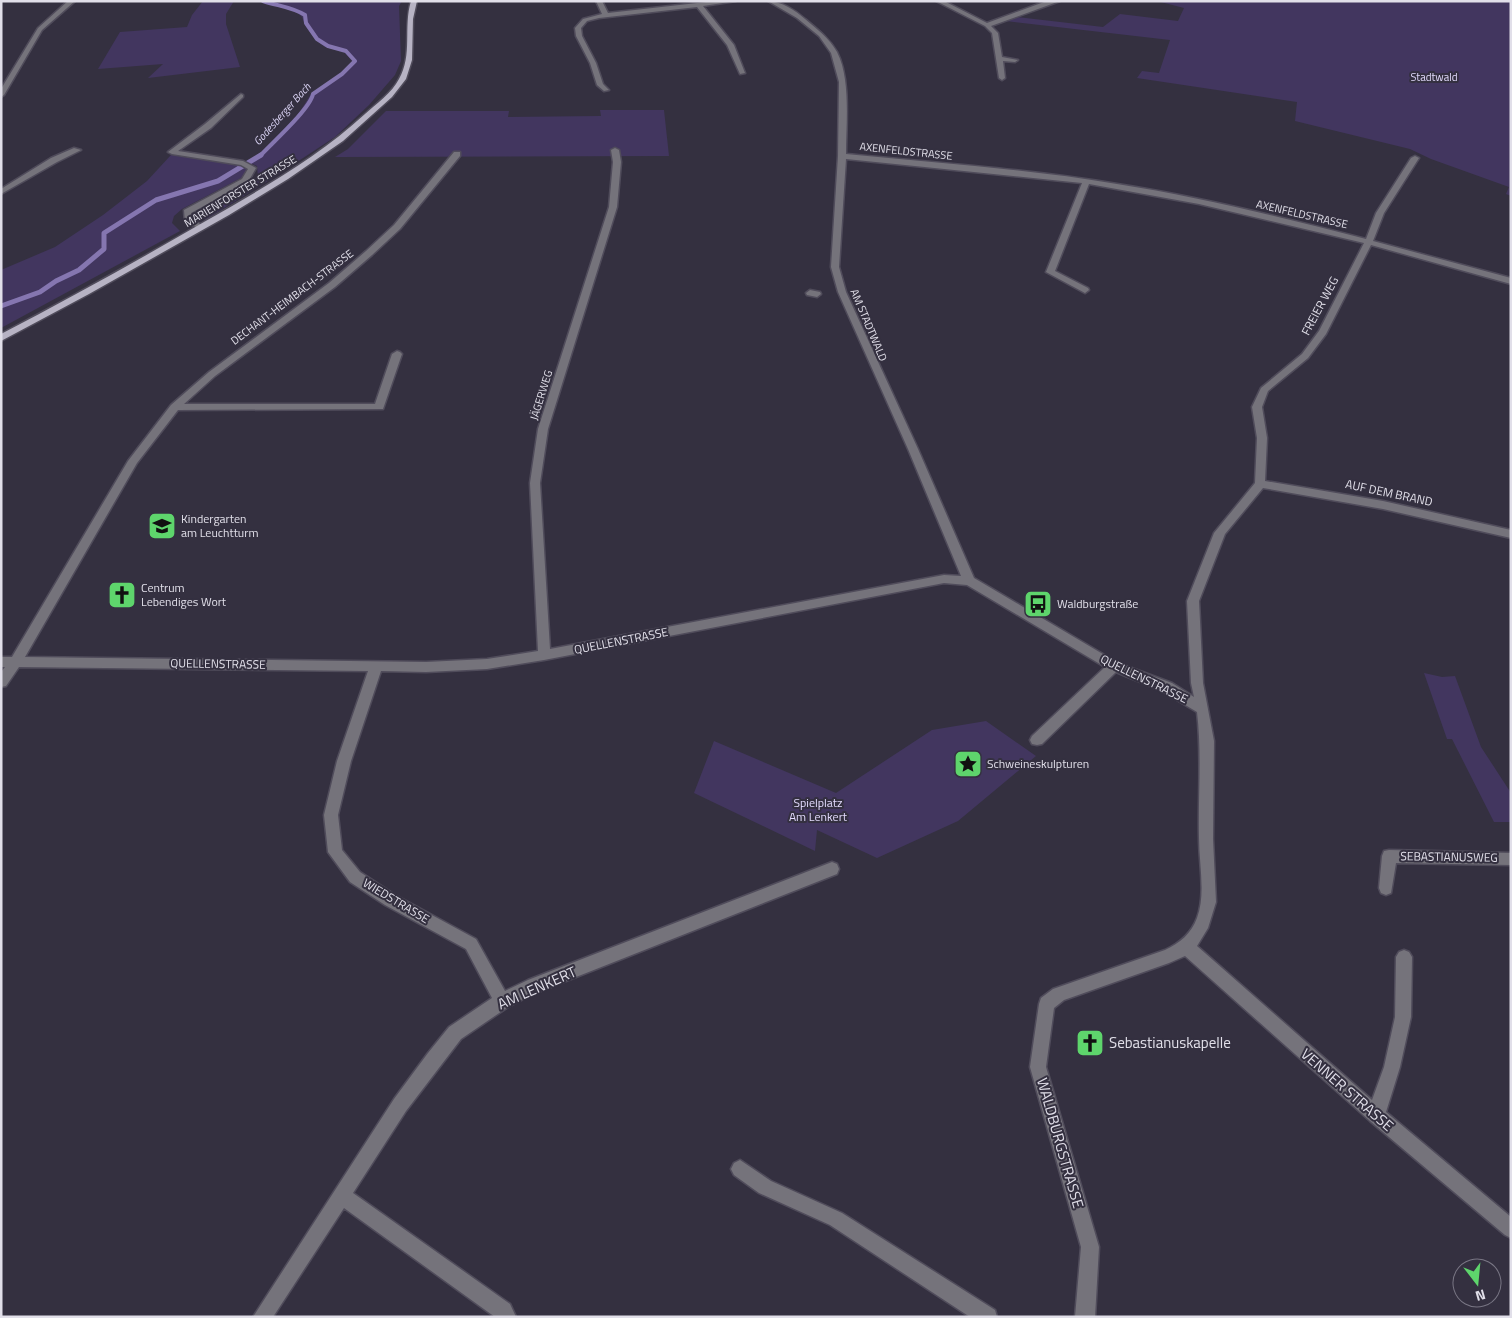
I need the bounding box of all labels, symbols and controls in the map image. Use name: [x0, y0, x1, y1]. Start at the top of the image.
park label: Stadtwald: [1410, 69, 1458, 85]
water label: Godesberger Bach: [250, 79, 315, 149]
street label: AXENFELDSTRASSE: [859, 138, 953, 164]
street label: MARIENFORSTER STRASSE: [181, 151, 299, 231]
street label: AXENFELDSTRASSE: [1255, 196, 1349, 232]
street label: DECHANT-HEIMBACH-STRASSE: [227, 246, 357, 348]
street label: FREIER WEG: [1296, 273, 1343, 339]
street label: AM STADTWALD: [847, 286, 891, 364]
street label: JÄGERWEG: [526, 368, 556, 422]
street label: AUF DEM BRAND: [1344, 474, 1435, 511]
place label: Kindergarten am Leuchtturm: [181, 509, 258, 542]
school or university icon: Kindergarten am Leuchtturm: [147, 511, 177, 541]
place label: Centrum Lebendiges Wort: [141, 578, 227, 611]
church icon: Centrum Lebendiges Wort: [107, 580, 137, 610]
bus stop icon: Waldburgstraße: [1023, 589, 1053, 619]
place label: Waldburgstraße: [1057, 594, 1138, 613]
street label: QUELLENSTRASSE: [572, 622, 670, 659]
street label: QUELLENSTRASSE: [1097, 649, 1192, 708]
street label: QUELLENSTRASSE: [170, 653, 266, 674]
place icon: Schweineskulpturen: [953, 749, 983, 779]
place label: Schweineskulpturen: [987, 754, 1089, 773]
park label: Spielplatz Am Lenkert: [789, 793, 848, 826]
street label: SEBASTIANUSWEG: [1400, 846, 1498, 867]
street label: WIEDSTRASSE: [359, 873, 434, 928]
street label: AM LENKERT: [494, 960, 580, 1015]
church icon: Sebastianuskapelle: [1075, 1028, 1105, 1058]
place label: Sebastianuskapelle: [1109, 1031, 1231, 1054]
street label: VENNER STRASSE: [1296, 1043, 1399, 1137]
street label: WALDBURGSTRASSE: [1031, 1075, 1090, 1211]
north arrow: [1452, 1258, 1502, 1308]
text: N: [1473, 1285, 1488, 1307]

